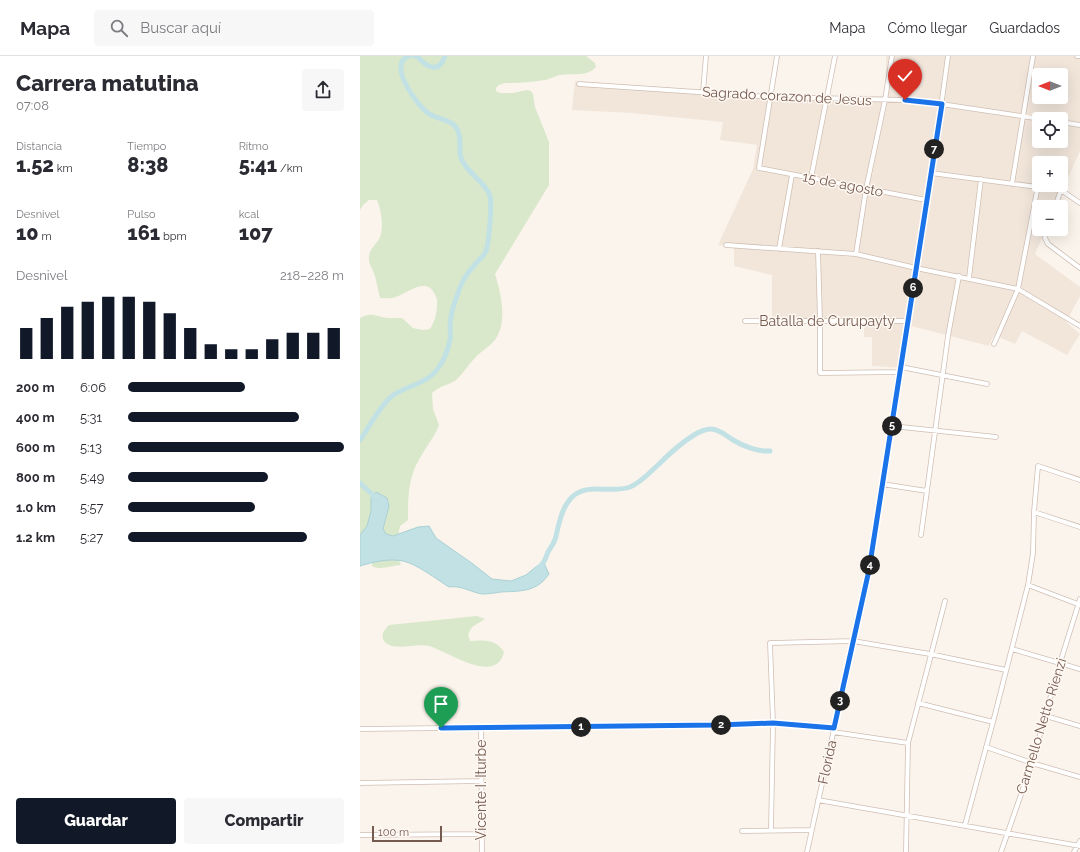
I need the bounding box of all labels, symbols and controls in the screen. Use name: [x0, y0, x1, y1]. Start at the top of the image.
search box: [94, 10, 374, 46]
text: Mapa: [20, 17, 70, 39]
icon: search: [108, 17, 130, 39]
text: Buscar aquí: [140, 19, 221, 37]
text: Mapa: [829, 20, 865, 36]
text: Cómo llegar: [887, 20, 967, 36]
text: Guardados: [989, 20, 1060, 36]
pin: [888, 59, 922, 100]
icon: check: [894, 65, 916, 87]
north arrow: [1032, 68, 1068, 104]
map controls: [1032, 68, 1068, 236]
button: share: [302, 69, 344, 111]
text: Carrera matutina: [16, 70, 199, 96]
street label: Sagrado corazon de Jesus: [702, 84, 873, 108]
text: 07:08: [16, 98, 49, 113]
button: locate: [1032, 112, 1068, 148]
pin: 7: [924, 139, 944, 159]
text: Distancia: [16, 140, 62, 153]
text: Tiempo: [127, 140, 166, 153]
text: Ritmo: [239, 140, 269, 153]
text: 7: [931, 142, 937, 155]
text: 1.52: [16, 153, 54, 177]
text: 8:38: [127, 153, 168, 177]
text: 5:41: [239, 153, 277, 177]
button: +: [1032, 156, 1068, 192]
text: km: [54, 162, 73, 175]
text: /km: [277, 162, 303, 175]
street label: 15 de agosto: [801, 168, 885, 200]
button: −: [1032, 200, 1068, 236]
text: Desnivel: [16, 208, 60, 221]
text: Pulso: [127, 208, 156, 221]
text: kcal: [239, 208, 259, 221]
text: 10: [16, 221, 39, 245]
text: 161: [127, 221, 160, 245]
text: 107: [239, 221, 273, 245]
text: m: [39, 230, 52, 243]
text: bpm: [160, 230, 187, 243]
text: Desnivel: [16, 268, 67, 283]
text: 218–228 m: [280, 268, 344, 283]
pin: 6: [903, 278, 923, 298]
text: 6: [910, 281, 916, 294]
street label: Batalla de Curupayty: [759, 313, 895, 329]
text: 200 m: [16, 380, 55, 395]
text: 6:06: [80, 380, 106, 395]
text: 400 m: [16, 410, 55, 425]
text: 5:31: [80, 410, 102, 425]
pin: 5: [882, 416, 902, 436]
text: 5: [889, 419, 895, 432]
text: 600 m: [16, 440, 55, 455]
text: 5:13: [80, 440, 102, 455]
text: 800 m: [16, 470, 55, 485]
text: 5:49: [80, 470, 104, 485]
text: 1.0 km: [16, 500, 56, 515]
text: 5:57: [80, 500, 104, 515]
text: 1.2 km: [16, 530, 55, 545]
text: 5:27: [80, 530, 103, 545]
pin: 4: [860, 555, 880, 575]
text: 4: [867, 558, 873, 571]
street label: Carmello Netto Rienzi: [1013, 656, 1069, 796]
pin: [424, 687, 458, 728]
pin: 3: [830, 691, 850, 711]
icon: arrive: [430, 693, 452, 715]
text: 3: [837, 694, 843, 707]
pin: 2: [711, 715, 731, 735]
pin: 1: [571, 717, 591, 737]
text: 2: [718, 718, 724, 731]
text: 1: [578, 720, 584, 733]
street label: Florida: [815, 738, 839, 786]
street label: Vicente I. Iturbe: [473, 740, 489, 840]
button: Guardar: [16, 798, 176, 844]
button: Compartir: [184, 798, 344, 844]
scale bar: [372, 824, 442, 843]
text: 100 m: [378, 826, 409, 839]

